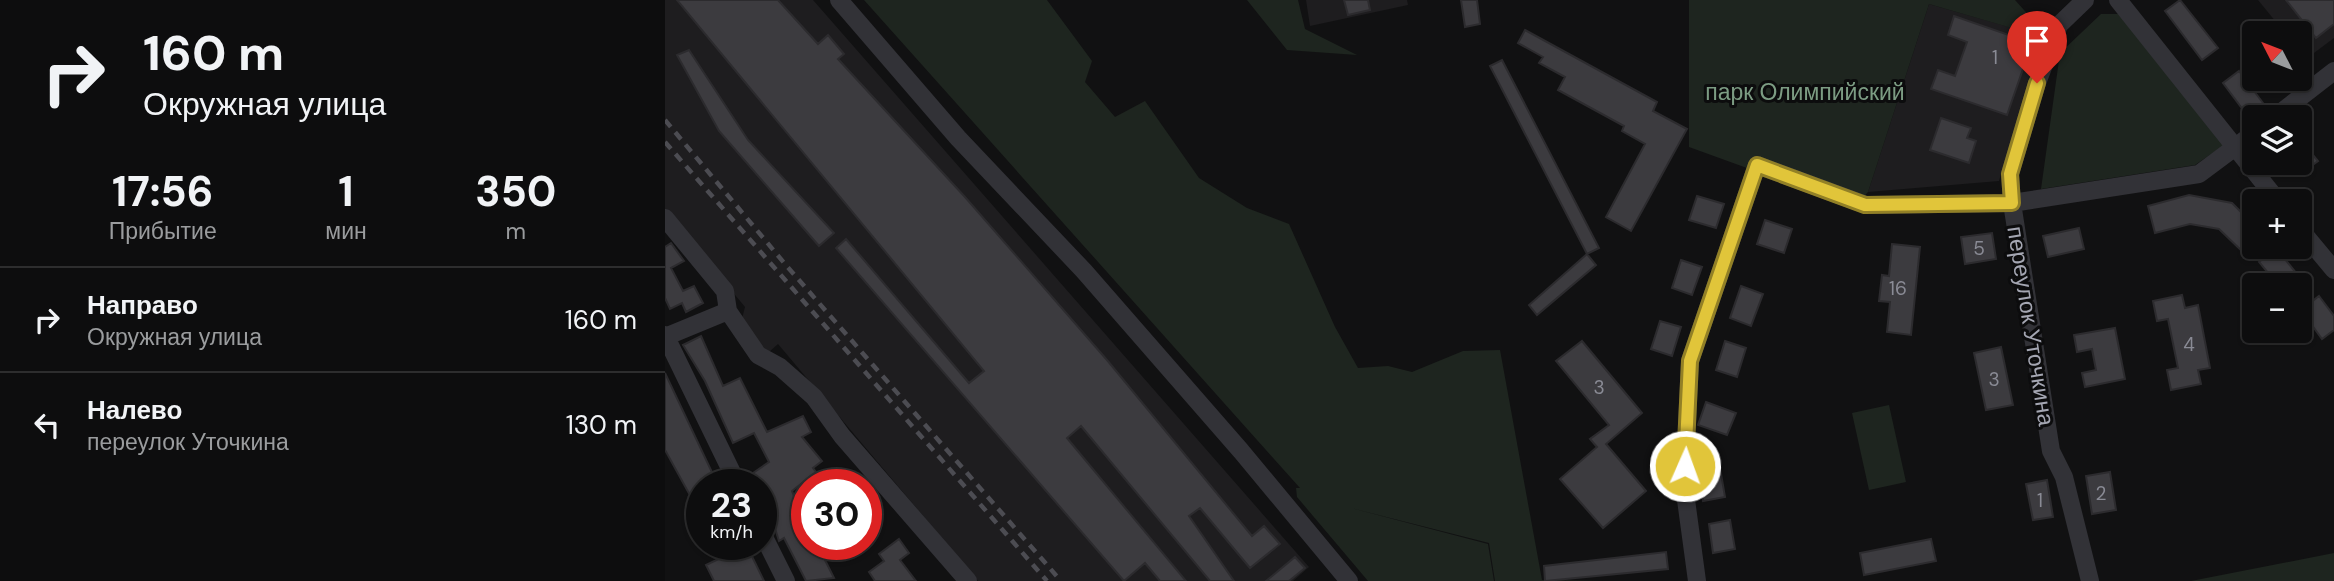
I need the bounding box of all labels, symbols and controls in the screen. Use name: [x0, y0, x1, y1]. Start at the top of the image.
pin: [2007, 11, 2067, 83]
text: 160 m: [143, 21, 284, 85]
north arrow: [2242, 21, 2312, 91]
map controls: [2242, 21, 2312, 343]
icon: arrive: [2018, 22, 2056, 60]
icon: right: [28, 28, 119, 119]
house number: 1: [1992, 45, 1998, 70]
park label: парк Олимпийский: [1705, 77, 1905, 107]
text: Окружная улица: [143, 83, 386, 125]
button: layers: [2242, 105, 2312, 175]
text: 17:56: [112, 164, 213, 219]
text: 1: [338, 164, 354, 219]
text: 350: [475, 164, 556, 219]
button: +: [2242, 189, 2312, 259]
text: Прибытие: [109, 216, 217, 246]
text: мин: [325, 216, 367, 246]
text: m: [506, 216, 526, 246]
street label: переулок Уточкина: [2000, 224, 2062, 428]
house number: 5: [1973, 236, 1985, 261]
button: −: [2242, 273, 2312, 343]
house number: 16: [1889, 276, 1907, 301]
text: Направо: [87, 288, 198, 322]
icon: right: [28, 301, 66, 339]
text: 160 m: [565, 303, 637, 337]
text: Окружная улица: [87, 322, 262, 352]
house number: 4: [2183, 332, 2195, 357]
house number: 3: [1988, 367, 2000, 392]
house number: 3: [1593, 375, 1605, 400]
text: Налево: [87, 393, 182, 427]
icon: left: [28, 406, 66, 444]
text: 130 m: [566, 408, 637, 442]
text: переулок Уточкина: [87, 427, 289, 457]
position arrow: [1648, 429, 1722, 503]
speed limit sign: 30: [791, 469, 882, 560]
house number: 2: [2096, 481, 2107, 506]
text: 23: [711, 482, 752, 528]
house number: 1: [2037, 488, 2043, 513]
text: km/h: [710, 520, 753, 544]

